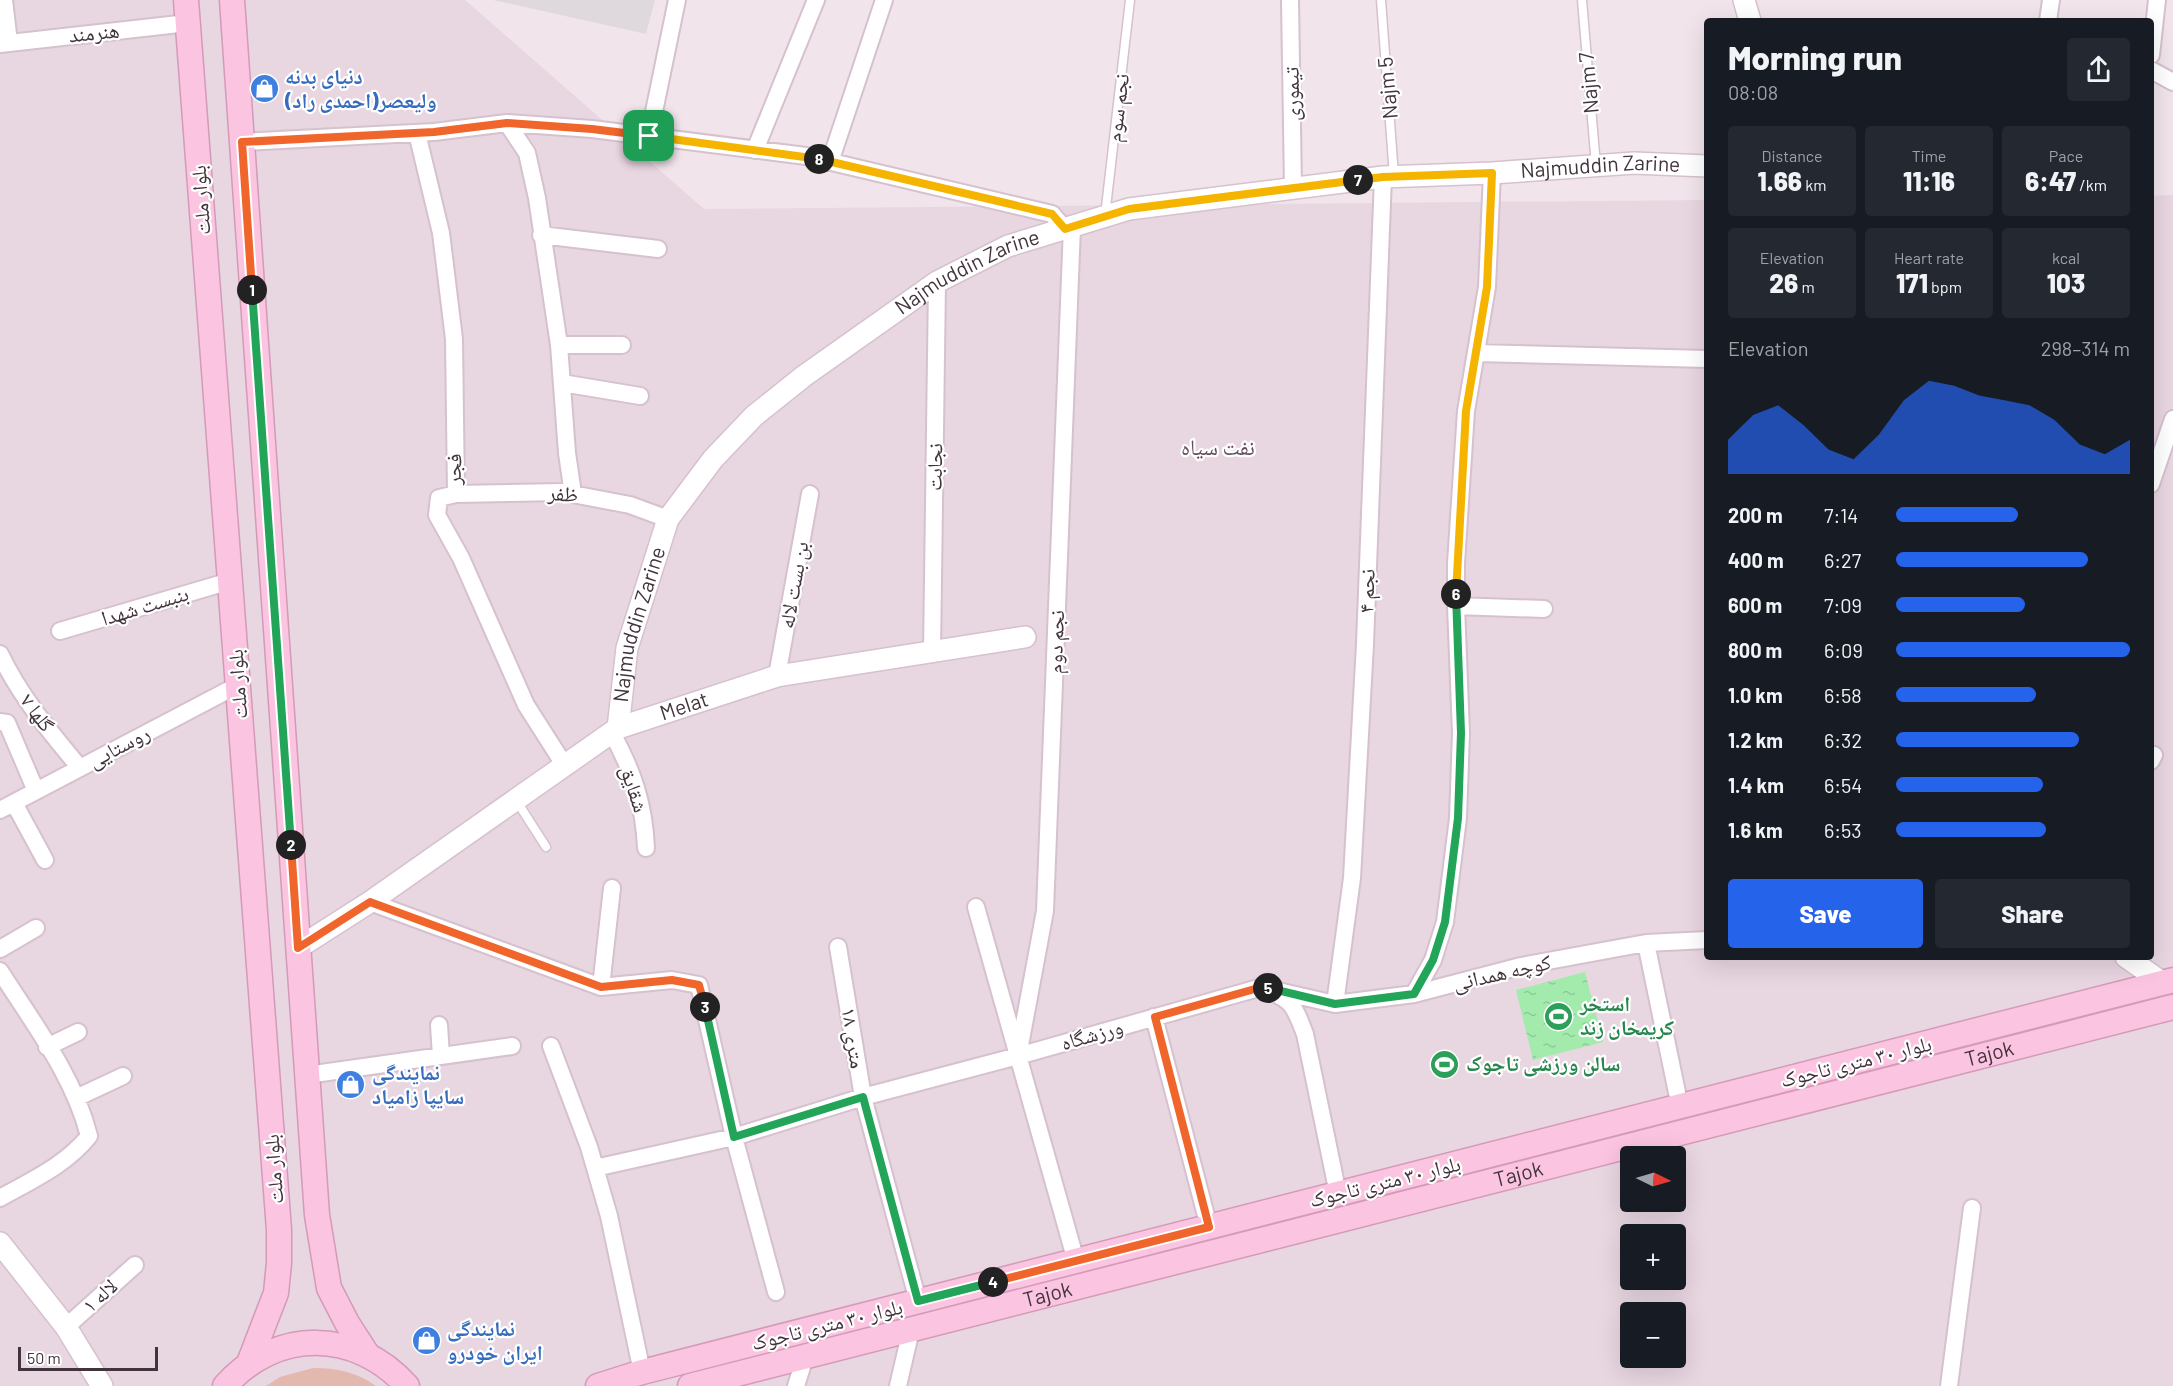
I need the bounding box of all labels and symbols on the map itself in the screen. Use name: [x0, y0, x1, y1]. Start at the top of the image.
street label: هنرمند: [67, 16, 120, 47]
street label: Najm 7: [1572, 51, 1603, 115]
street label: Najm 5: [1371, 56, 1402, 120]
place label: دنیای بدنه ولیعصر(احمدی راد): [284, 63, 437, 113]
street label: تیموری: [1278, 67, 1304, 121]
street label: نجم سوم: [1100, 72, 1136, 144]
shop icon: دنیای بدنه ولیعصر(احمدی راد): [248, 73, 280, 105]
pin: [623, 110, 674, 161]
pin: 8: [804, 144, 834, 174]
street label: Najmuddin Zarine: [1519, 149, 1681, 182]
street label: بلوار ملت: [185, 164, 215, 236]
pin: 7: [1343, 165, 1373, 195]
street label: Najmuddin Zarine: [889, 223, 1042, 319]
pin: 1: [237, 275, 267, 305]
district label: نفت سیاه: [1181, 433, 1255, 459]
street label: نجابت: [921, 443, 947, 491]
street label: فجر: [439, 453, 466, 486]
street label: ظفر: [546, 479, 579, 506]
street label: بن بست لاله: [773, 539, 814, 631]
street label: Najmuddin Zarine: [607, 543, 669, 704]
street label: نجم ۴: [1352, 568, 1382, 614]
street label: بنبست شهدا: [98, 579, 192, 631]
pin: 6: [1441, 579, 1471, 609]
street label: نجم دوم: [1041, 610, 1071, 674]
street label: بلوار ملت: [222, 648, 252, 720]
street label: Melat: [656, 685, 711, 724]
street label: گلها ۷: [15, 688, 60, 737]
street label: روستایی: [83, 719, 154, 774]
street label: شقایق: [614, 762, 655, 816]
pin: 2: [276, 830, 306, 860]
street label: کوچه همدانی: [1450, 948, 1554, 997]
pin: 5: [1253, 973, 1283, 1003]
place label: استخر کریمخان زند: [1579, 990, 1674, 1040]
pin: 3: [690, 992, 720, 1022]
sports icon: استخر کریمخان زند: [1543, 1000, 1575, 1032]
street label: ۱۸ متری: [836, 1005, 872, 1070]
street label: ورزشگاه: [1058, 1013, 1125, 1054]
street label: بلوار ۳۰ متری تاجوک: [1778, 1030, 1934, 1092]
street label: Tajok: [1962, 1034, 2016, 1071]
sports icon: سالن ورزشی تاجوک: [1429, 1048, 1461, 1080]
place label: سالن ورزشی تاجوک: [1466, 1050, 1620, 1077]
place label: نمایندگی سایپا زامیاد: [372, 1059, 464, 1109]
shop icon: نمایندگی سایپا زامیاد: [335, 1069, 367, 1101]
street label: بلوار ملت: [258, 1133, 288, 1205]
north arrow: [1620, 1146, 1686, 1212]
street label: بلوار ۳۰ متری تاجوک: [1307, 1150, 1463, 1212]
street label: Tajok: [1491, 1155, 1545, 1191]
pin: 4: [978, 1267, 1008, 1297]
street label: لاله ۱: [76, 1273, 122, 1317]
street label: Tajok: [1020, 1275, 1074, 1311]
street label: بلوار ۳۰ متری تاجوک: [749, 1293, 905, 1355]
place label: نمایندگی ایران خودرو: [447, 1315, 543, 1365]
shop icon: نمایندگی ایران خودرو: [410, 1325, 442, 1357]
scale bar: [18, 1344, 158, 1372]

